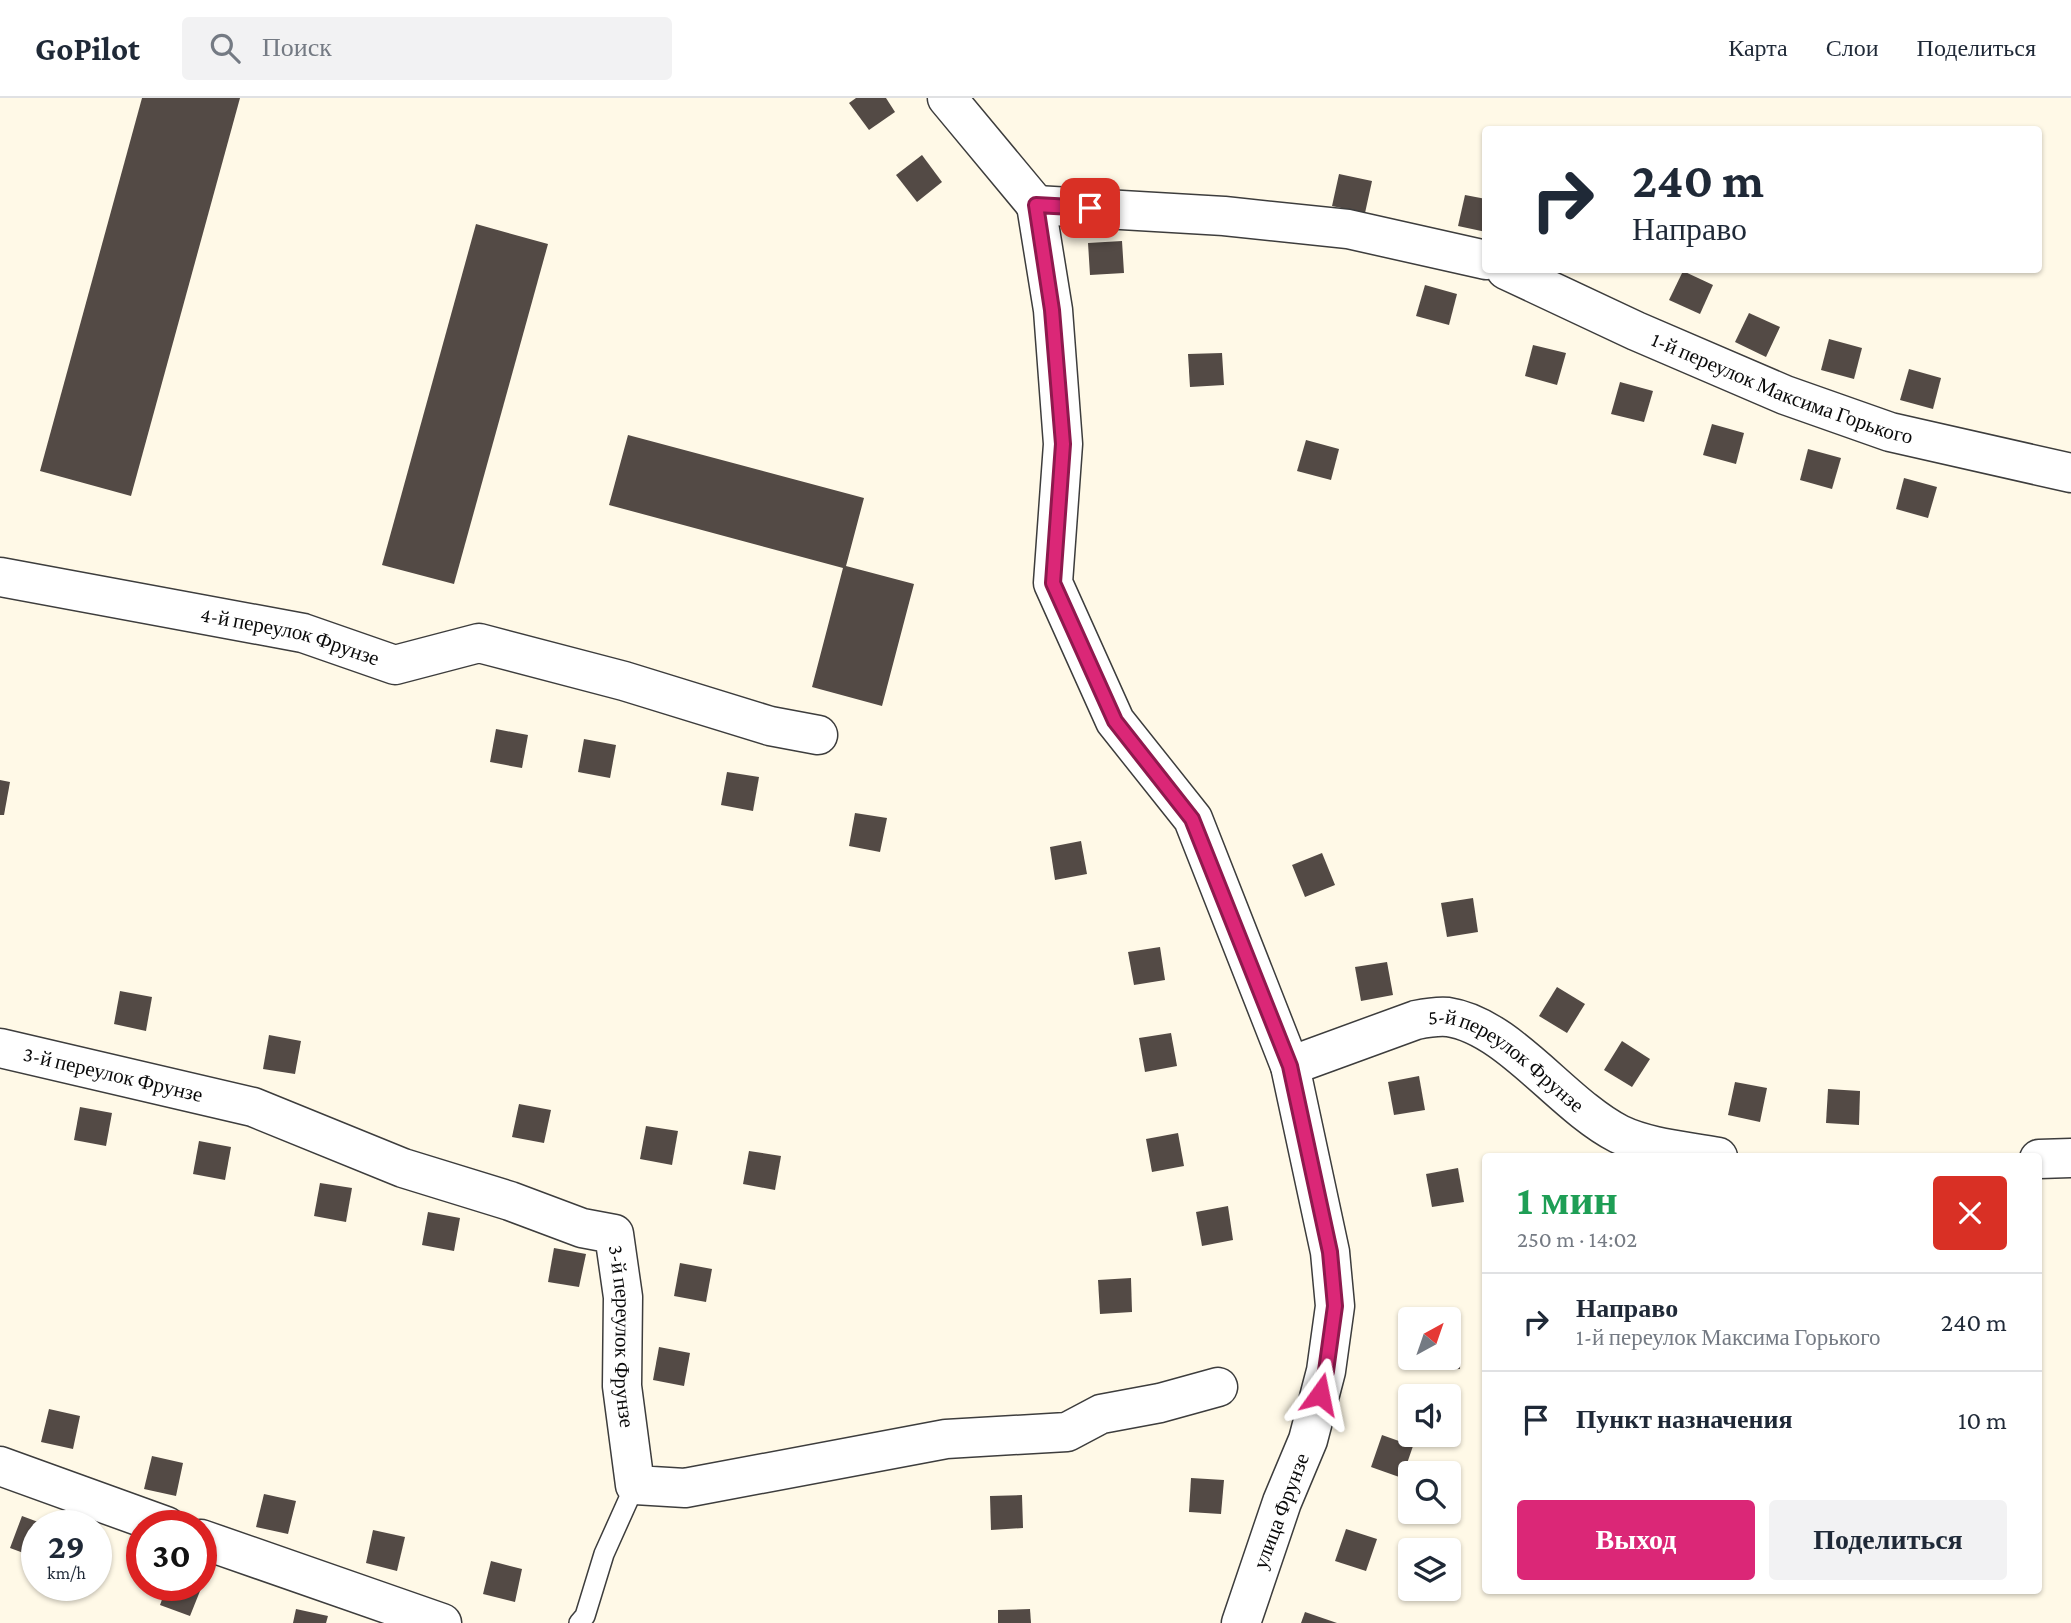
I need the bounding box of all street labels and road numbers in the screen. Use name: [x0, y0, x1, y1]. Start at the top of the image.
street label: 1-й переулок Максима Горького: [1648, 327, 1915, 449]
street label: 4-й переулок Фрунзе: [198, 602, 383, 671]
street label: 5-й переулок Фрунзе: [1427, 1005, 1589, 1118]
street label: 3-й переулок Фрунзе: [21, 1042, 205, 1107]
street label: 3-й переулок Фрунзе: [604, 1243, 639, 1429]
street label: улица Фрунзе: [1248, 1450, 1314, 1572]

